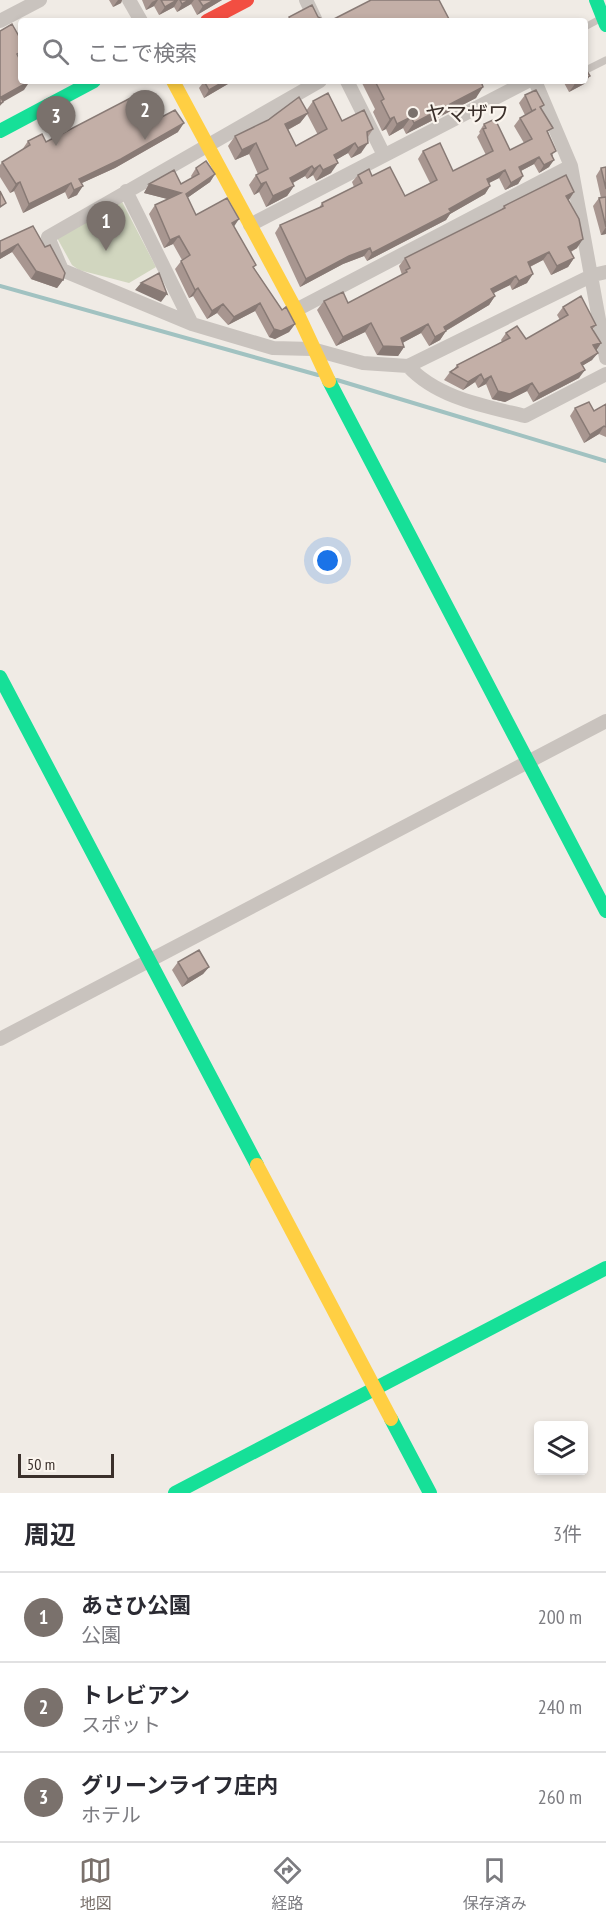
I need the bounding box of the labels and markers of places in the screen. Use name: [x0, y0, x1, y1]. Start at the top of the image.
pin: 2: [126, 90, 164, 140]
pin: 3: [36, 96, 76, 146]
place label: ヤマザワ: [425, 100, 509, 127]
marker: ヤマザワ: [406, 106, 420, 120]
pin: 1: [86, 202, 126, 251]

